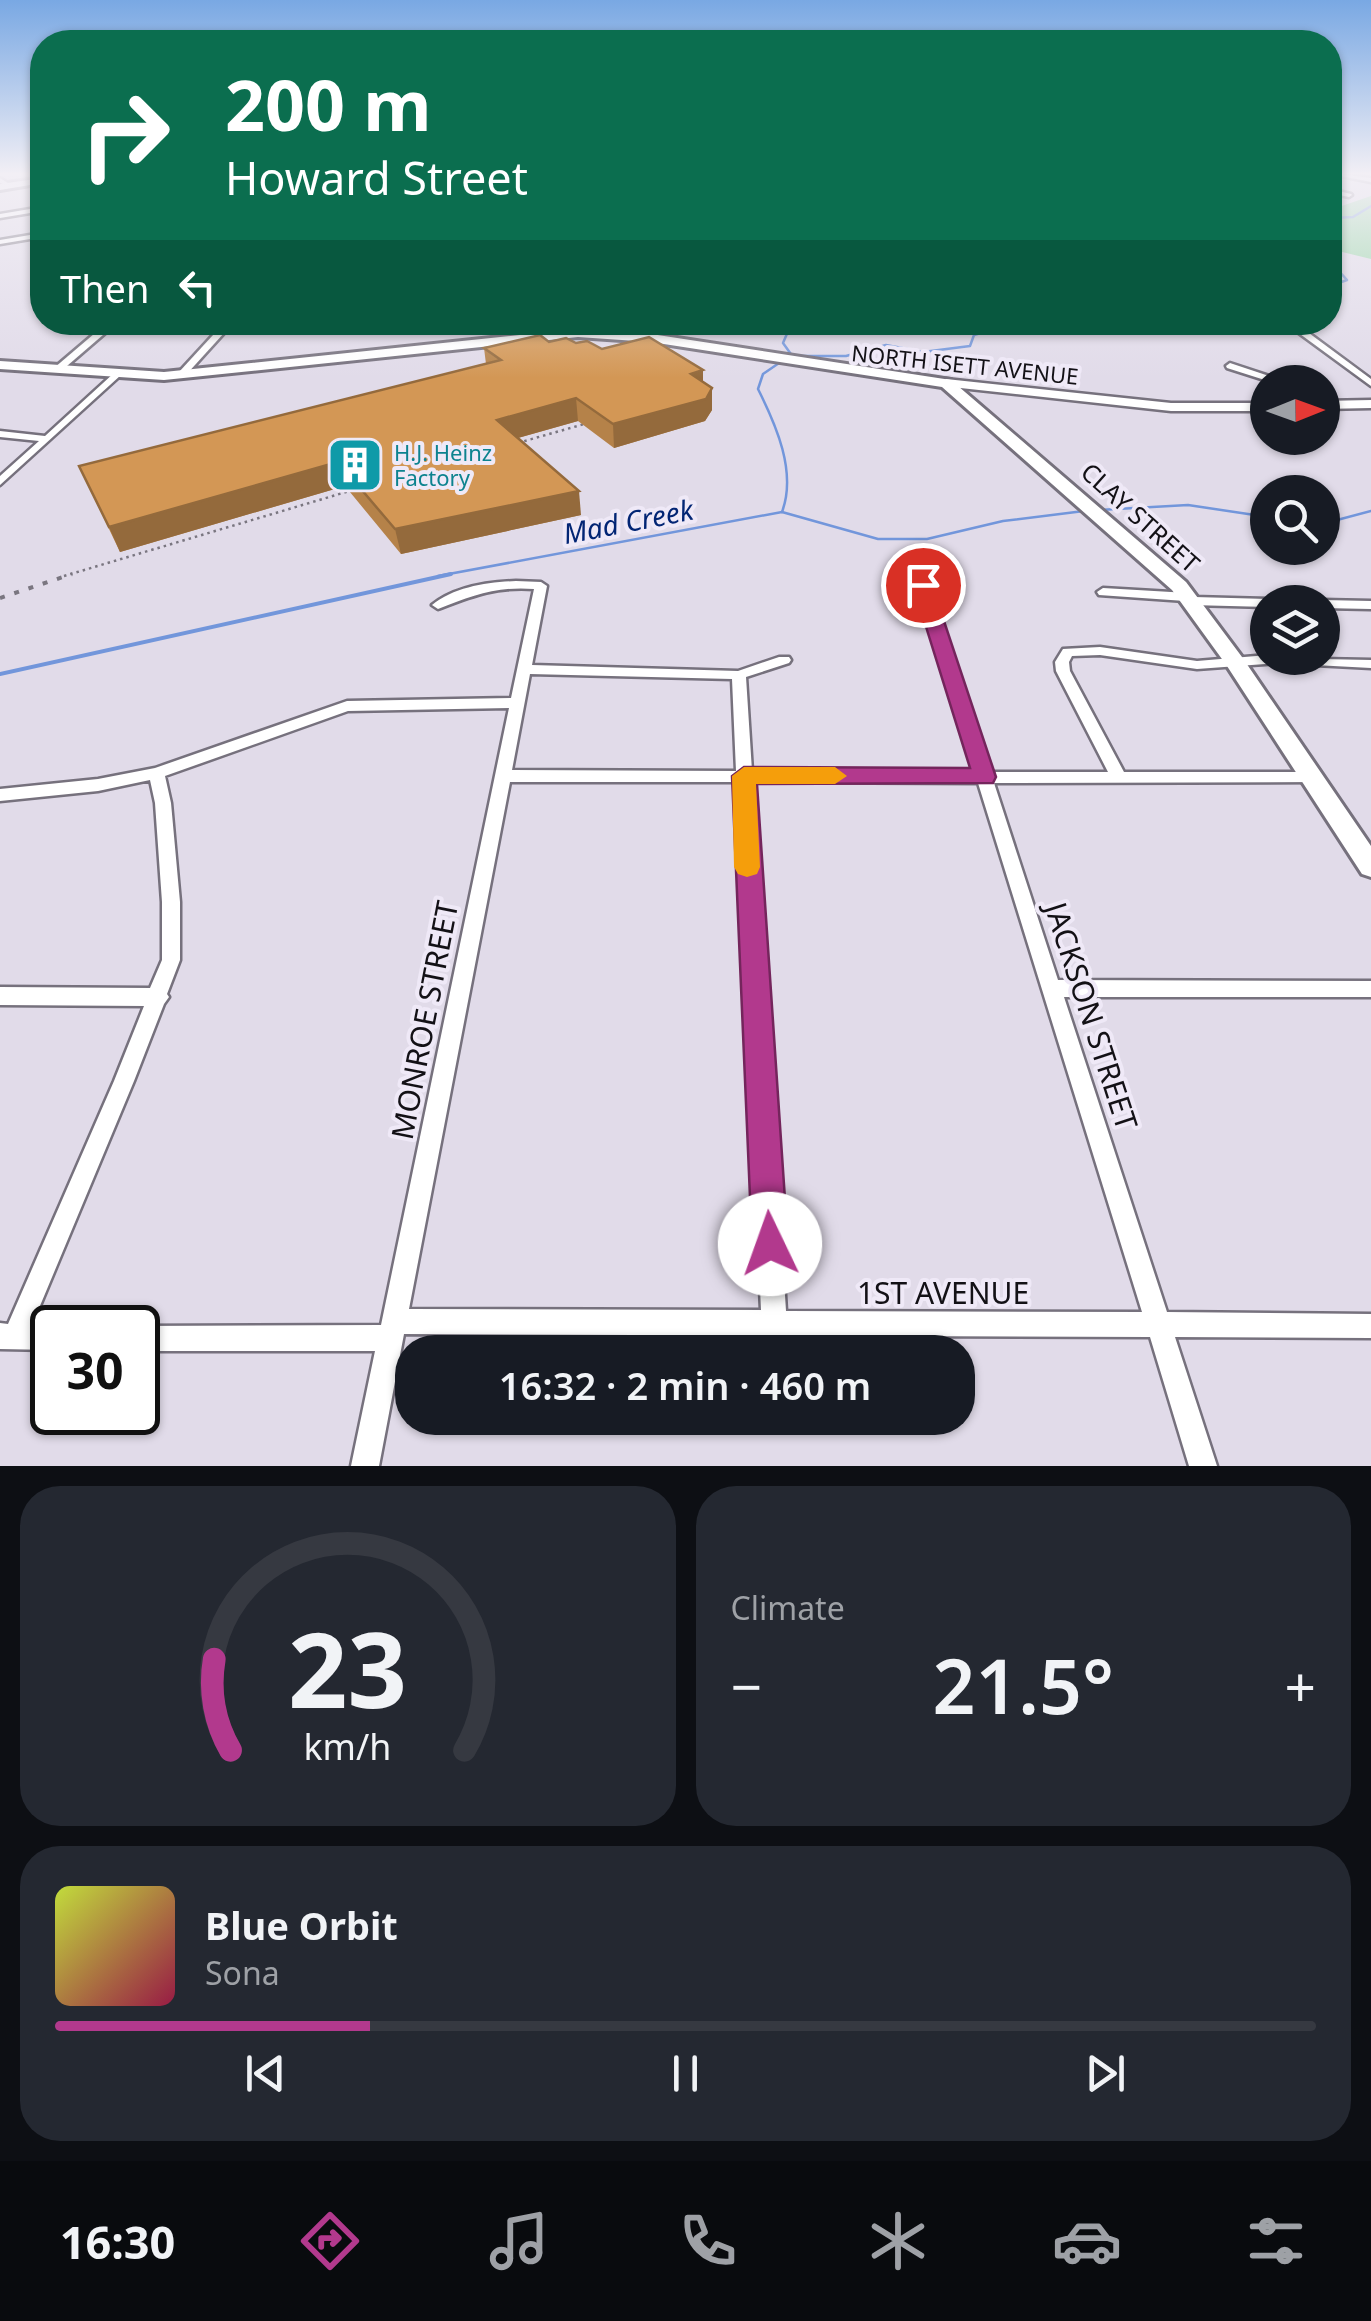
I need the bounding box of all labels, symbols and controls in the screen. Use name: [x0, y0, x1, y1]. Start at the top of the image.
text: 200 m: [225, 56, 432, 152]
icon: right: [60, 70, 190, 200]
text: Howard Street: [225, 147, 528, 208]
icon: left: [170, 260, 225, 315]
text: Then: [60, 262, 150, 314]
street label: NORTH ISETT AVENUE: [850, 337, 1080, 391]
north arrow: [1250, 365, 1340, 455]
map controls: [1250, 365, 1340, 675]
building icon: H.J. Heinz Factory: [325, 435, 385, 495]
place label: H.J. Heinz Factory: [394, 437, 492, 492]
street label: CLAY STREET: [1074, 455, 1208, 580]
button: search: [1250, 475, 1340, 565]
water label: Mad Creek: [560, 490, 697, 552]
pin: [881, 543, 966, 628]
icon: arrive: [896, 558, 951, 613]
button: layers: [1250, 585, 1340, 675]
street label: JACKSON STREET: [1035, 894, 1148, 1135]
street label: MONROE STREET: [381, 897, 467, 1143]
position arrow: [718, 1192, 822, 1296]
street label: 1ST AVENUE: [857, 1272, 1029, 1313]
speed limit sign: 30: [30, 1305, 160, 1435]
text: 16:32 · 2 min · 460 m: [499, 1359, 871, 1411]
text: Climate: [731, 1586, 845, 1629]
text: 23: [288, 1597, 407, 1738]
text: 21.5°: [933, 1634, 1114, 1736]
text: −: [731, 1648, 762, 1723]
text: +: [1285, 1648, 1316, 1723]
text: km/h: [304, 1722, 392, 1770]
text: Blue Orbit: [205, 1899, 398, 1951]
text: Sona: [205, 1951, 280, 1994]
icon: previous: [238, 2046, 293, 2101]
icon: pause: [658, 2046, 713, 2101]
icon: next: [1078, 2046, 1133, 2101]
icon: directions: [295, 2206, 365, 2276]
icon: music: [484, 2206, 554, 2276]
icon: phone: [673, 2206, 743, 2276]
icon: climate: [863, 2206, 933, 2276]
icon: car: [1052, 2206, 1122, 2276]
icon: filters: [1241, 2206, 1311, 2276]
text: 16:30: [60, 2211, 175, 2272]

